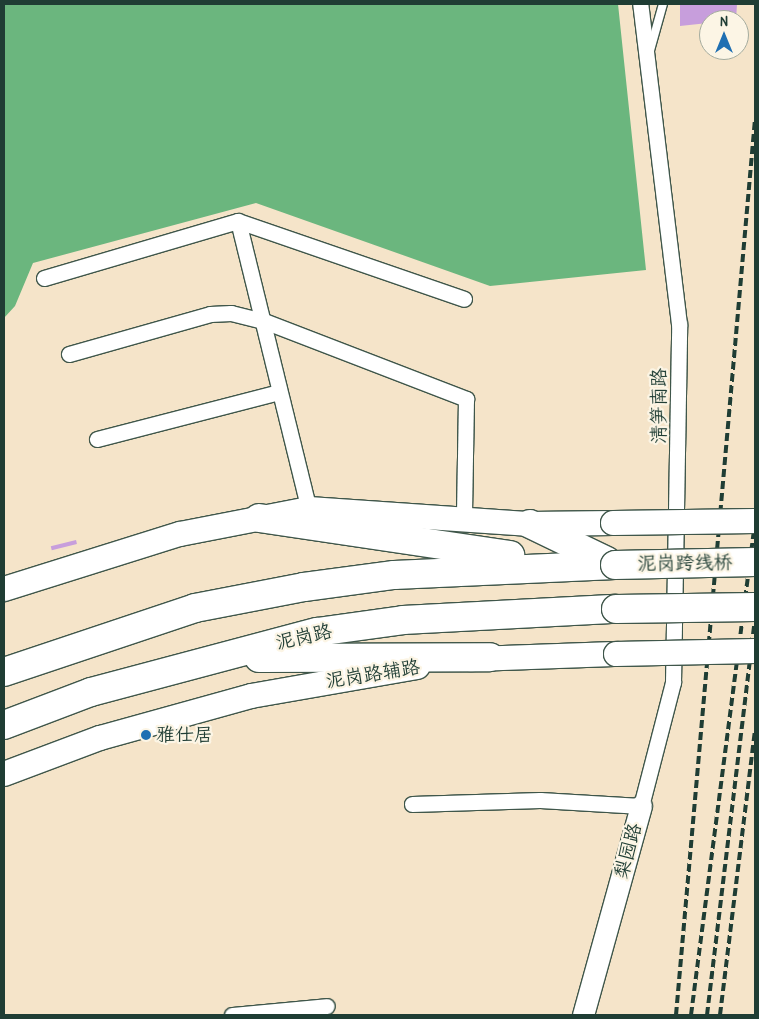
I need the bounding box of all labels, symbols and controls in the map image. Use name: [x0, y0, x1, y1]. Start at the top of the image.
north arrow: [699, 10, 749, 60]
text: N: [720, 11, 728, 30]
street label: 清笋南路: [648, 368, 670, 444]
street label: 泥岗跨线桥: [637, 551, 733, 575]
street label: 泥岗路: [274, 619, 334, 655]
street label: 泥岗路辅路: [324, 655, 422, 693]
place label: 雅仕居: [156, 724, 213, 746]
marker: 雅仕居: [140, 729, 152, 741]
street label: 梨园路: [610, 821, 646, 881]

